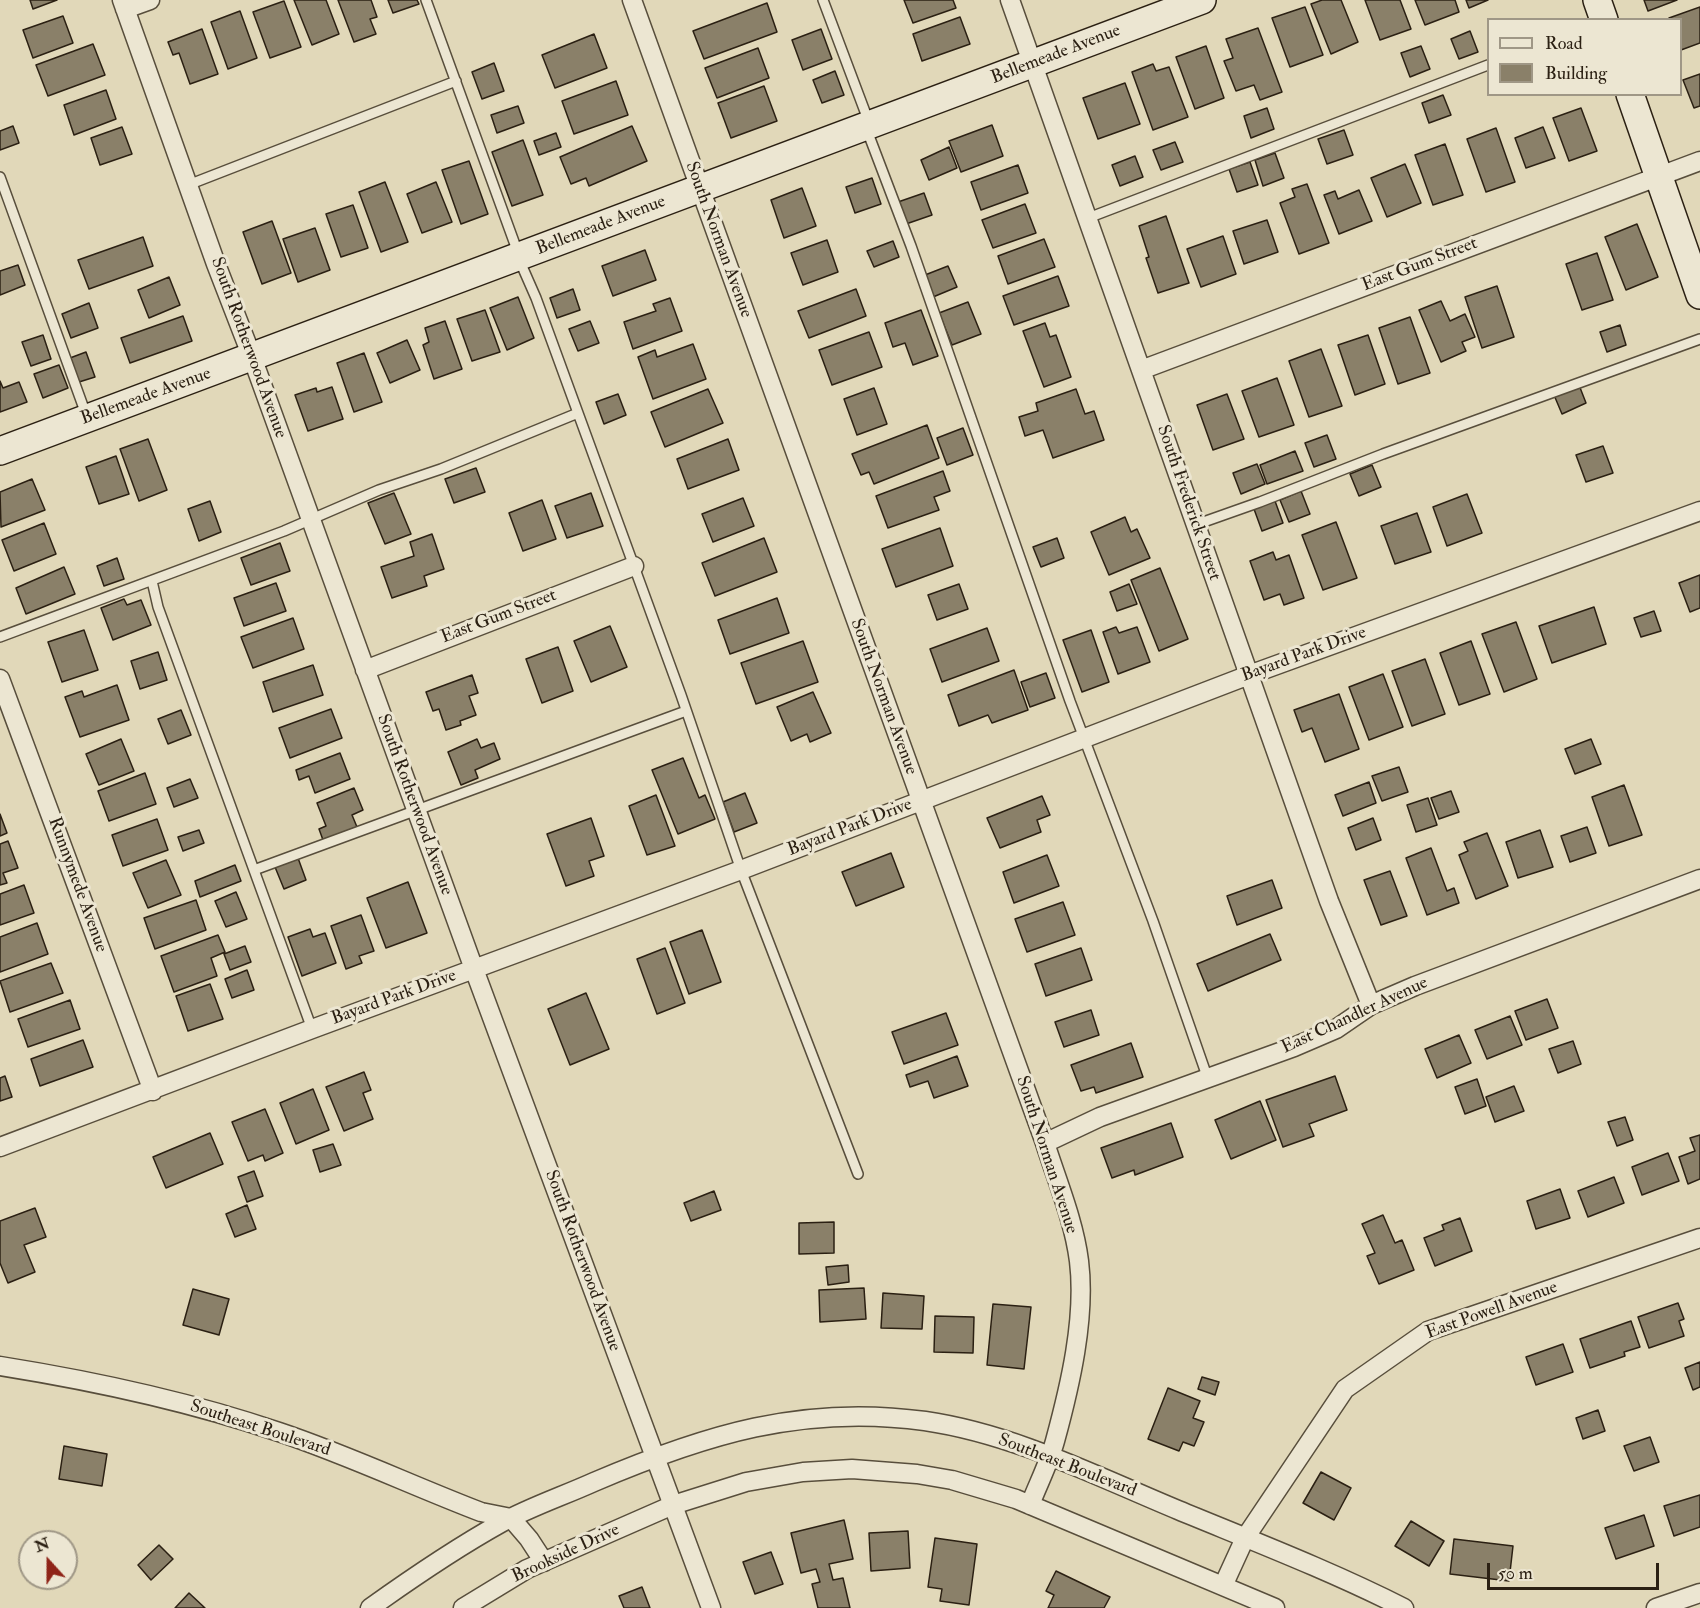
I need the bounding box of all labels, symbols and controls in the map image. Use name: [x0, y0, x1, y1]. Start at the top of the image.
legend: [1487, 18, 1682, 96]
street label: Bellemeade Avenue: [988, 20, 1124, 90]
text: Road: [1545, 32, 1583, 55]
text: Building: [1545, 62, 1607, 85]
street label: South Norman Avenue: [680, 159, 756, 321]
street label: Bellemeade Avenue: [533, 191, 669, 261]
street label: East Gum Street: [1359, 233, 1481, 297]
street label: South Rotherwood Avenue: [205, 255, 291, 441]
street label: Bellemeade Avenue: [78, 363, 214, 431]
street label: South Frederick Street: [1151, 422, 1225, 584]
street label: East Gum Street: [438, 585, 560, 649]
street label: South Norman Avenue: [845, 616, 921, 778]
street label: Bayard Park Drive: [1239, 622, 1369, 688]
street label: South Rotherwood Avenue: [371, 712, 457, 898]
street label: Bayard Park Drive: [785, 794, 915, 862]
street label: Runnymede Avenue: [43, 815, 111, 955]
street label: Bayard Park Drive: [329, 965, 459, 1031]
street label: East Chandler Avenue: [1278, 973, 1432, 1059]
street label: South Norman Avenue: [1010, 1073, 1082, 1237]
street label: South Rotherwood Avenue: [539, 1168, 625, 1354]
street label: East Powell Avenue: [1423, 1277, 1561, 1345]
street label: Southeast Boulevard: [187, 1396, 333, 1462]
street label: Southeast Boulevard: [995, 1430, 1139, 1502]
street label: Brookside Drive: [509, 1520, 623, 1588]
north arrow: [18, 1530, 78, 1590]
text: N: [32, 1533, 53, 1557]
scale bar: [1490, 1551, 1662, 1589]
text: 50 m: [1498, 1562, 1533, 1585]

